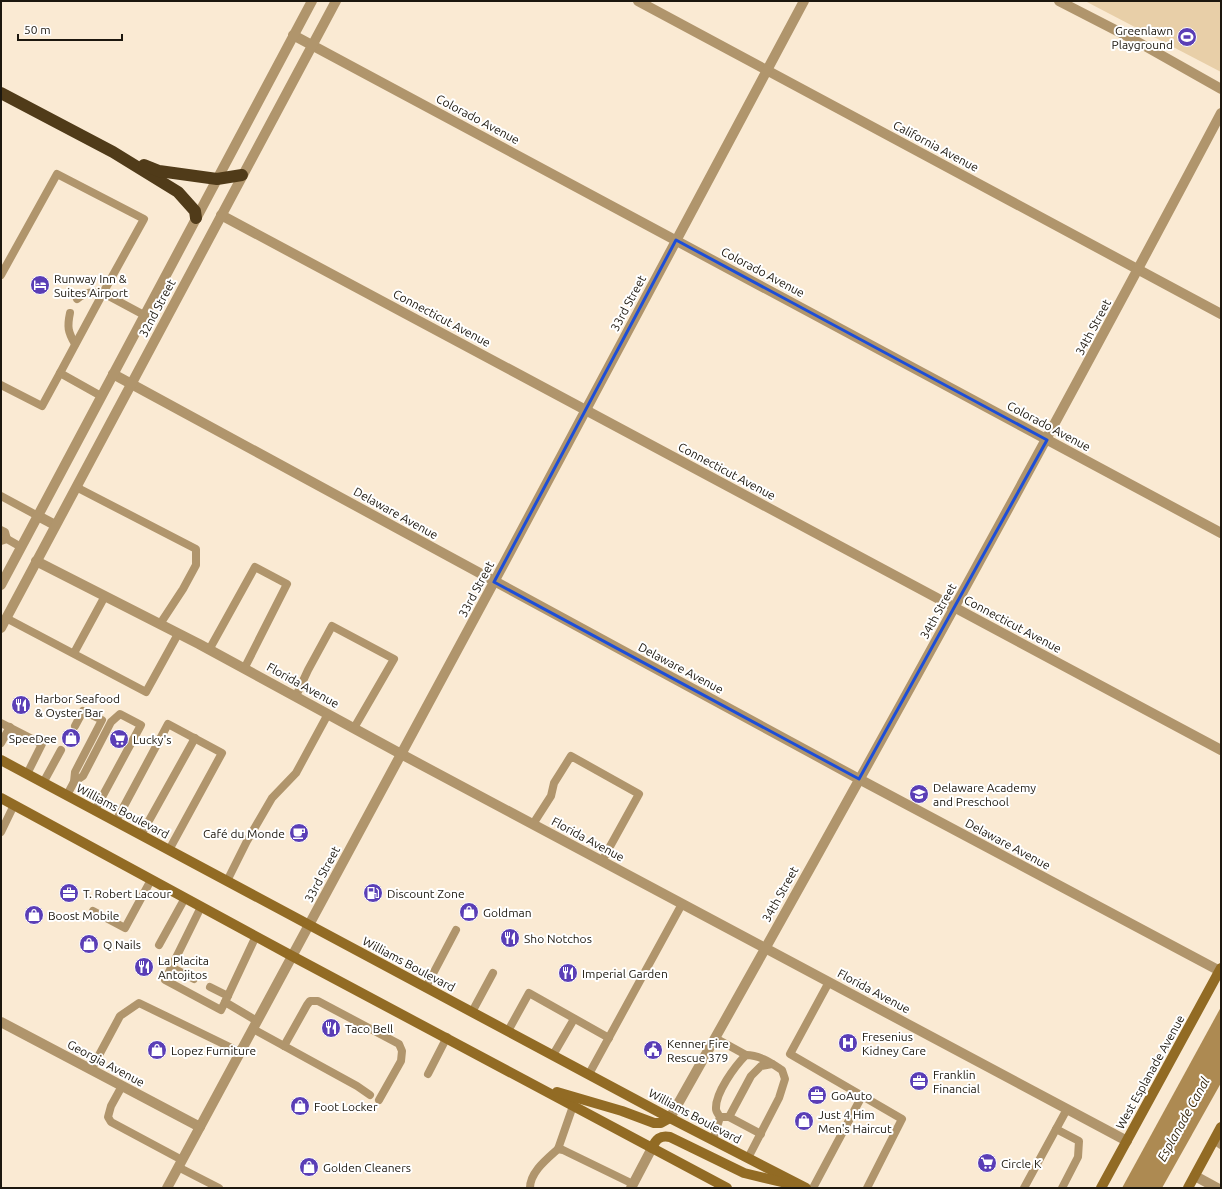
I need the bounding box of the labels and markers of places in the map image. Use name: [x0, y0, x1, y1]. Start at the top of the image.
place label: Greenlawn Playground: [1112, 24, 1173, 51]
sports icon: Greenlawn Playground: [1176, 26, 1198, 48]
place label: Runway Inn & Suites Airport: [54, 272, 128, 299]
hotel icon: Runway Inn & Suites Airport: [29, 274, 51, 296]
place label: Harbor Seafood & Oyster Bar: [35, 692, 120, 719]
restaurant icon: Harbor Seafood & Oyster Bar: [10, 694, 32, 716]
shop icon: SpeeDee: [60, 727, 82, 749]
supermarket icon: Lucky's: [108, 728, 130, 750]
place label: SpeeDee: [9, 732, 57, 745]
place label: Lucky's: [133, 733, 172, 746]
place label: Delaware Academy and Preschool: [933, 781, 1036, 808]
school or university icon: Delaware Academy and Preschool: [908, 783, 930, 805]
cafe icon: Café du Monde: [288, 822, 310, 844]
place label: Café du Monde: [203, 827, 285, 840]
office icon: T. Robert Lacour: [58, 882, 80, 904]
fuel station icon: Discount Zone: [362, 882, 384, 904]
place label: T. Robert Lacour: [83, 887, 171, 900]
place label: Discount Zone: [387, 887, 465, 900]
shop icon: Goldman: [458, 901, 480, 923]
shop icon: Boost Mobile: [23, 904, 45, 926]
place label: Goldman: [483, 906, 532, 919]
place label: Boost Mobile: [48, 909, 120, 922]
restaurant icon: Sho Notchos: [499, 927, 521, 949]
place label: Sho Notchos: [524, 932, 592, 945]
shop icon: Q Nails: [78, 933, 100, 955]
place label: Q Nails: [103, 938, 141, 951]
place label: La Placita Antojitos: [158, 954, 209, 981]
restaurant icon: La Placita Antojitos: [133, 956, 155, 978]
restaurant icon: Imperial Garden: [557, 962, 579, 984]
place label: Imperial Garden: [582, 967, 668, 980]
restaurant icon: Taco Bell: [320, 1017, 342, 1039]
place label: Taco Bell: [345, 1022, 393, 1035]
place label: Fresenius Kidney Care: [862, 1030, 926, 1057]
hospital icon: Fresenius Kidney Care: [837, 1032, 859, 1054]
place label: Kenner Fire Rescue 379: [667, 1037, 729, 1064]
shop icon: Lopez Furniture: [146, 1039, 168, 1061]
public building icon: Kenner Fire Rescue 379: [642, 1039, 664, 1061]
place label: Lopez Furniture: [171, 1044, 256, 1057]
place label: Franklin Financial: [933, 1068, 980, 1095]
office icon: Franklin Financial: [908, 1070, 930, 1092]
office icon: GoAuto: [806, 1084, 828, 1106]
place label: GoAuto: [831, 1089, 872, 1102]
shop icon: Foot Locker: [289, 1095, 311, 1117]
place label: Foot Locker: [314, 1100, 378, 1113]
place label: Just 4 Him Men's Haircut: [818, 1108, 892, 1135]
shop icon: Just 4 Him Men's Haircut: [793, 1110, 815, 1132]
supermarket icon: Circle K: [976, 1152, 998, 1174]
shop icon: Golden Cleaners: [298, 1156, 320, 1178]
place label: Circle K: [1001, 1157, 1042, 1170]
place label: Golden Cleaners: [323, 1161, 411, 1174]

